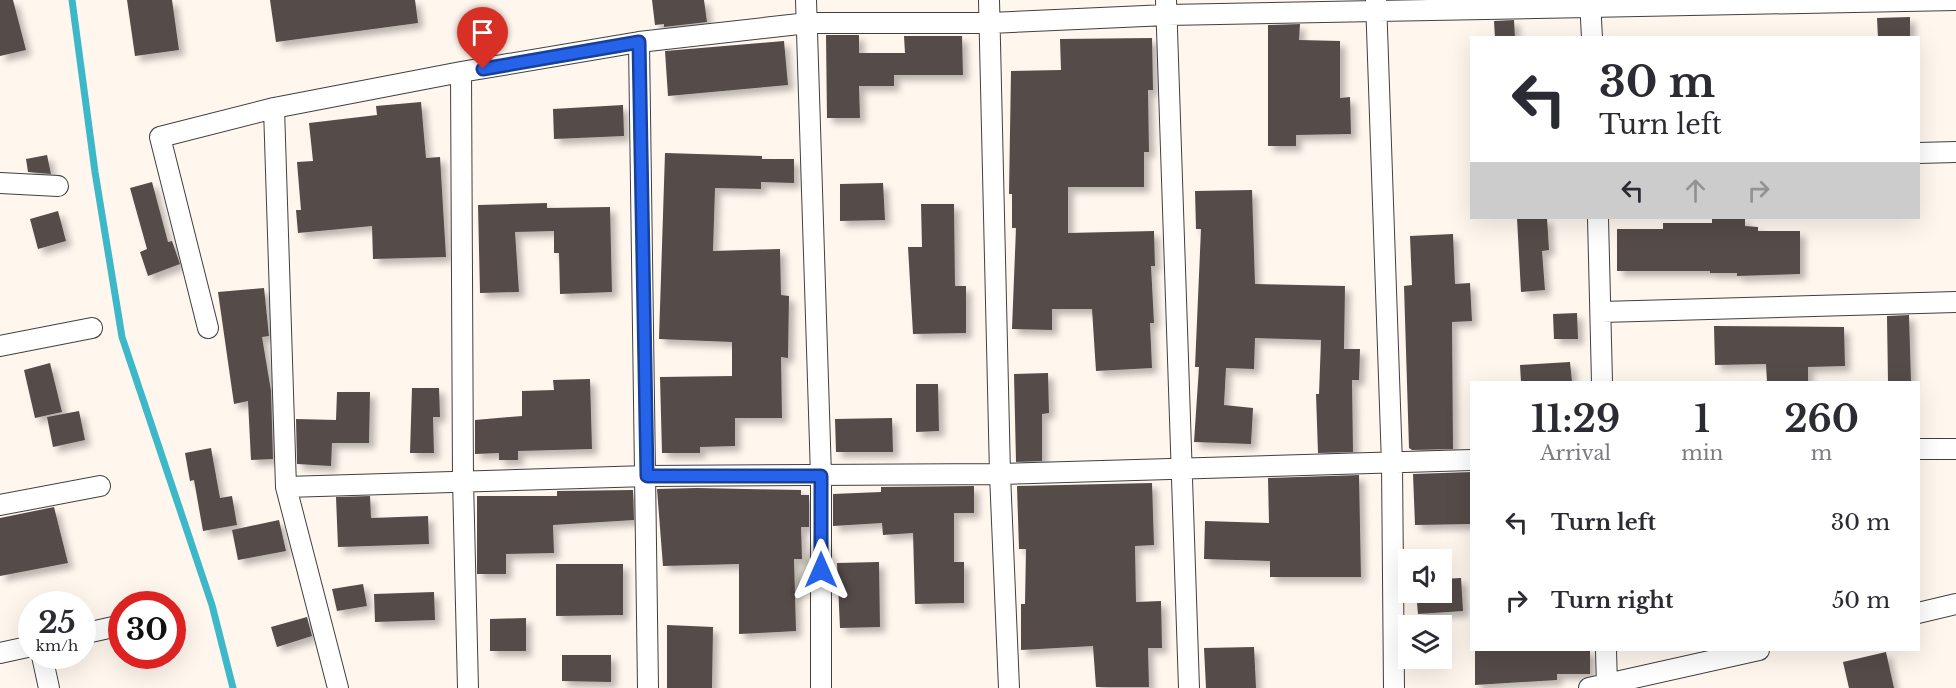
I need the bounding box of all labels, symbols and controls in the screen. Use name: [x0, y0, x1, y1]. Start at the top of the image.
pin: [457, 7, 508, 69]
icon: arrive: [466, 16, 499, 49]
text: 30 m: [1599, 56, 1715, 108]
icon: left: [1500, 60, 1578, 138]
text: Turn left: [1599, 108, 1722, 141]
icon: left: [1616, 174, 1649, 207]
icon: ahead: [1679, 174, 1712, 207]
icon: right: [1742, 174, 1775, 207]
text: 11:29: [1531, 397, 1620, 442]
text: 1: [1694, 397, 1710, 442]
text: 260: [1784, 397, 1859, 442]
text: Arrival: [1540, 441, 1611, 465]
text: min: [1681, 441, 1723, 465]
text: m: [1811, 441, 1832, 465]
icon: left: [1500, 506, 1533, 539]
text: Turn left: [1551, 509, 1656, 536]
text: 30 m: [1831, 509, 1890, 536]
position arrow: [789, 538, 853, 602]
map controls: [1398, 549, 1452, 669]
button: sound: [1398, 549, 1452, 603]
icon: right: [1500, 584, 1533, 617]
text: Turn right: [1551, 587, 1673, 614]
text: 50 m: [1832, 587, 1890, 614]
speed limit sign: 30: [108, 591, 186, 669]
text: 25: [38, 604, 76, 641]
button: layers: [1398, 615, 1452, 669]
text: km/h: [36, 636, 78, 655]

